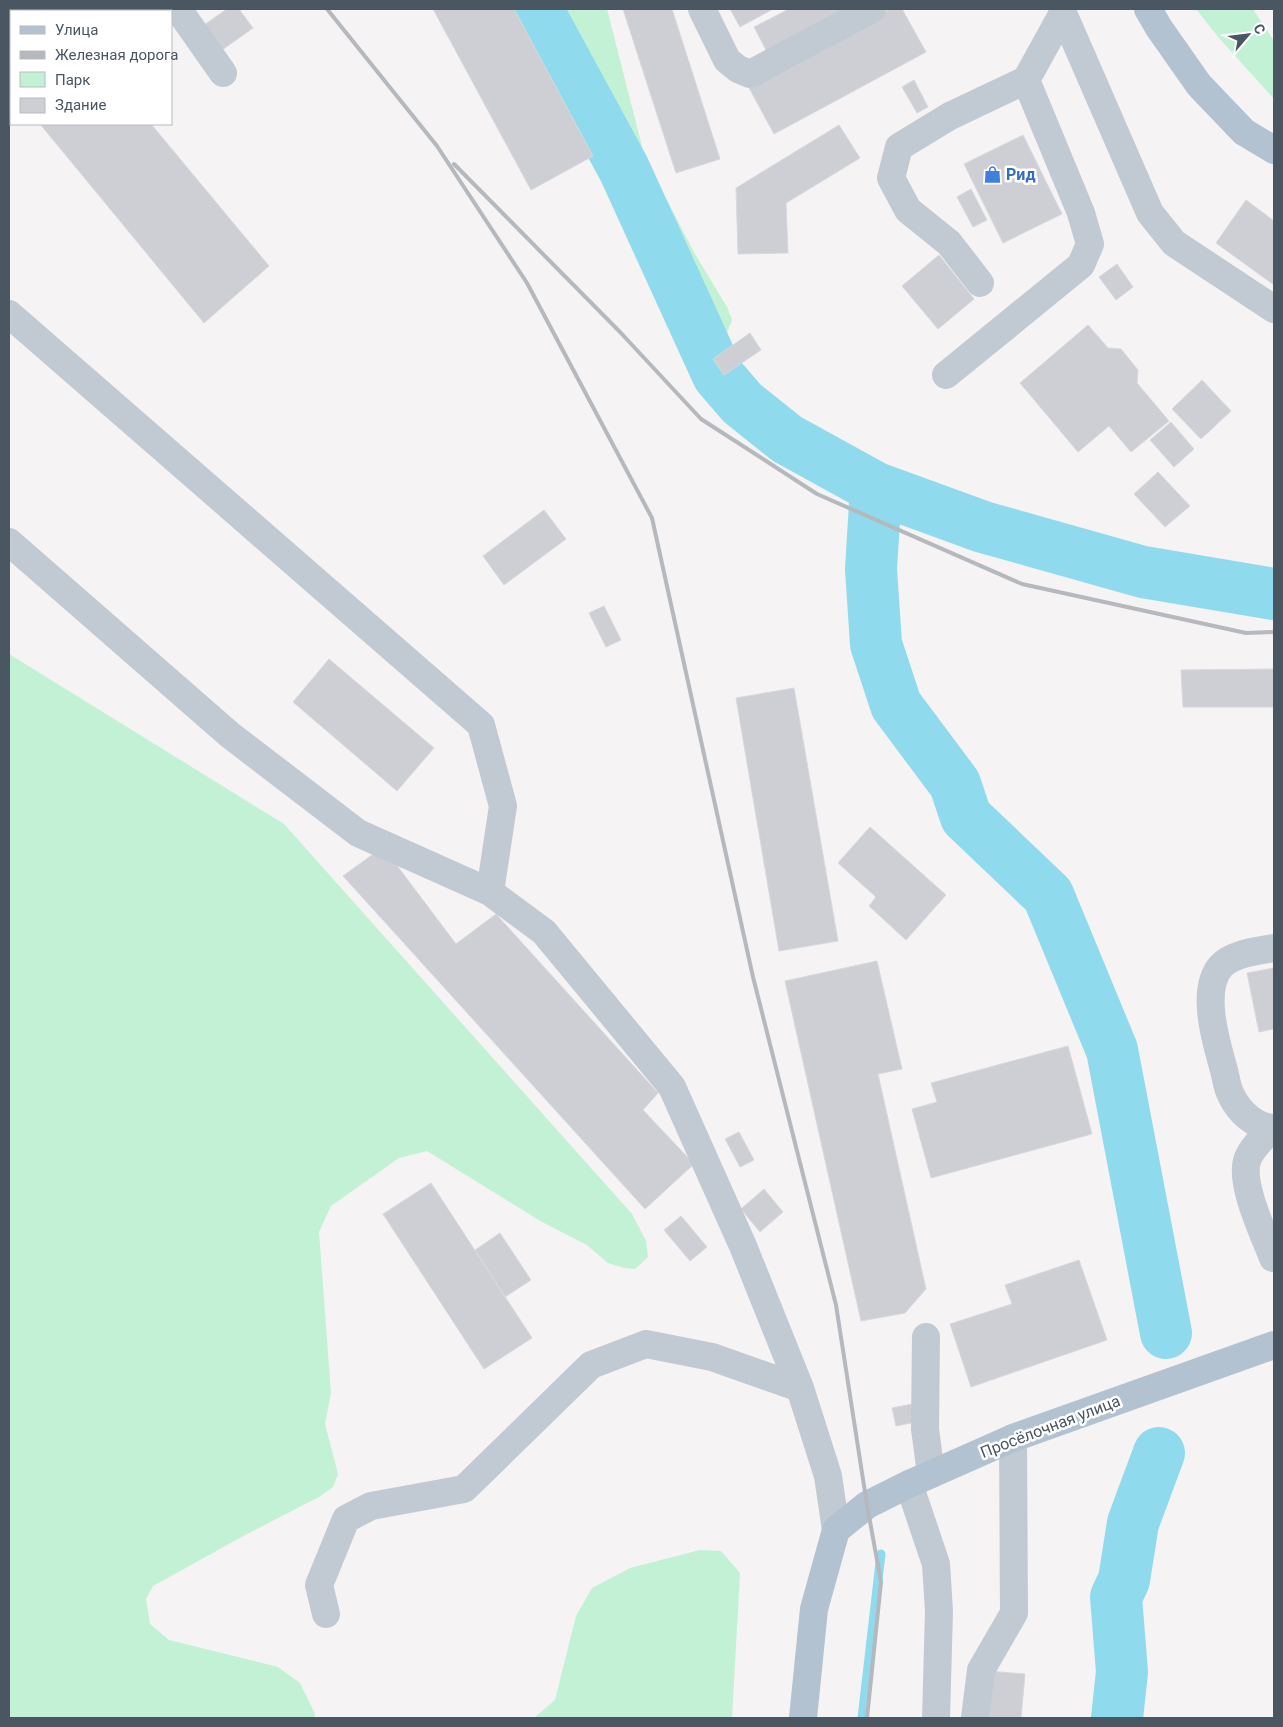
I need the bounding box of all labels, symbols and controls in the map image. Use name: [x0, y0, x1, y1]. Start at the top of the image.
legend: [10, 10, 172, 125]
north arrow: [1223, 10, 1273, 60]
text: Улица: [55, 21, 98, 39]
text: С: [1250, 21, 1269, 37]
text: Железная дорога: [55, 46, 178, 64]
text: Парк: [55, 71, 90, 89]
text: Здание: [55, 96, 106, 114]
shop icon: Рид: [982, 164, 1002, 184]
place label: Рид: [1006, 165, 1035, 184]
street label: Просёлочная улица: [978, 1391, 1123, 1462]

